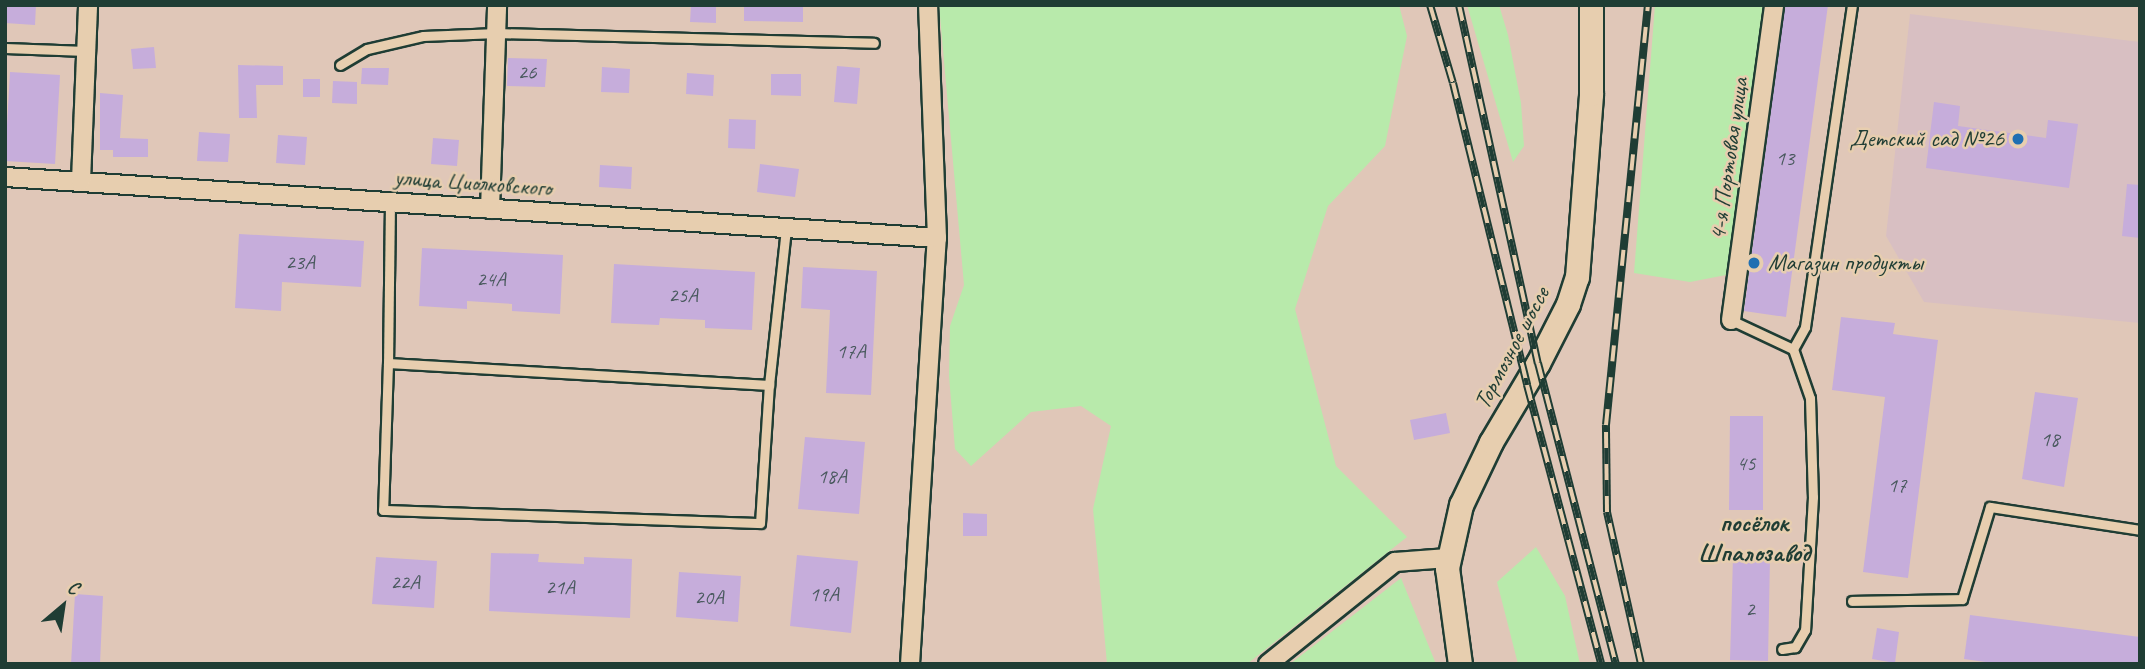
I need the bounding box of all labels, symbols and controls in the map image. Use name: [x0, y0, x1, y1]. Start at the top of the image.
house number: 26: [518, 59, 536, 85]
street label: 4-я Портовая улица: [1703, 75, 1755, 243]
place label: Детский сад №26: [1849, 125, 2004, 153]
marker: Детский сад №26: [2010, 131, 2026, 147]
house number: 13: [1776, 145, 1794, 171]
street label: улица Циолковского: [393, 163, 553, 203]
house number: 23А: [285, 249, 315, 275]
place label: Магазин продукты: [1768, 249, 1923, 277]
marker: Магазин продукты: [1746, 255, 1762, 271]
house number: 24А: [476, 266, 506, 292]
house number: 25А: [668, 282, 698, 308]
street label: Тормозное шоссе: [1468, 282, 1556, 414]
house number: 17А: [836, 338, 866, 364]
house number: 18: [2041, 426, 2059, 452]
house number: 45: [1737, 450, 1755, 476]
house number: 18А: [817, 463, 847, 489]
house number: 17: [1888, 472, 1906, 498]
district label: посёлок Шпалозавод: [1698, 507, 1810, 568]
house number: 22А: [390, 569, 420, 595]
north arrow: [28, 571, 98, 641]
house number: 21А: [545, 574, 575, 600]
text: С: [63, 575, 83, 600]
house number: 19А: [809, 581, 839, 607]
house number: 20А: [694, 584, 724, 610]
house number: 2: [1745, 596, 1755, 622]

